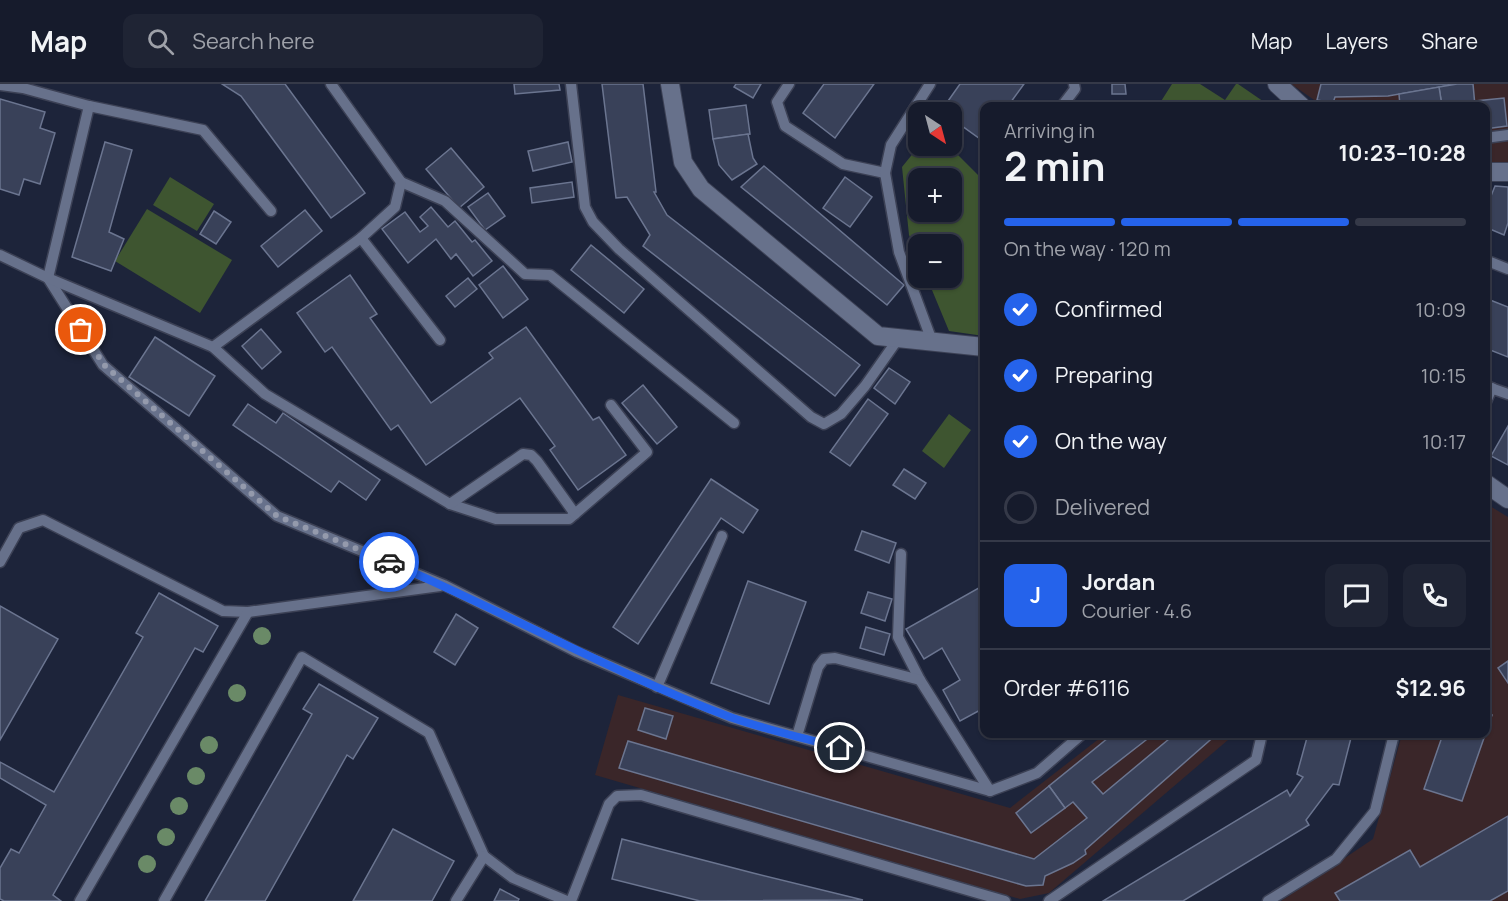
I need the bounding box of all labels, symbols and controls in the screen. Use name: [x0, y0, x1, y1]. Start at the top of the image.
search box: [123, 14, 543, 68]
text: Map: [30, 22, 87, 60]
icon: search: [144, 25, 177, 58]
text: Search here: [192, 26, 315, 56]
text: Map: [1251, 27, 1292, 55]
text: Layers: [1325, 27, 1388, 55]
text: Share: [1421, 27, 1478, 55]
north arrow: [908, 102, 962, 156]
map controls: [908, 102, 962, 288]
text: Arriving in: [1004, 117, 1095, 144]
text: 10:23–10:28: [1338, 138, 1466, 168]
text: 2 min: [1004, 139, 1105, 193]
button: +: [908, 168, 962, 222]
button: −: [908, 234, 962, 288]
text: On the way · 120 m: [1004, 235, 1171, 262]
icon: check: [1004, 293, 1037, 326]
text: Confirmed: [1055, 294, 1163, 324]
text: 10:09: [1415, 296, 1466, 323]
pin: [55, 304, 106, 355]
icon: bag: [64, 313, 97, 346]
icon: check: [1004, 359, 1037, 392]
text: Preparing: [1055, 360, 1153, 390]
text: 10:15: [1421, 362, 1466, 389]
icon: check: [1004, 425, 1037, 458]
text: On the way: [1055, 426, 1167, 456]
text: 10:17: [1422, 428, 1466, 455]
text: Delivered: [1055, 492, 1150, 522]
courier: [359, 532, 419, 592]
icon: car: [373, 546, 406, 579]
button: chat: [1325, 564, 1388, 627]
button: phone: [1403, 564, 1466, 627]
text: Jordan: [1082, 567, 1155, 597]
text: J: [1030, 580, 1041, 610]
text: Courier · 4.6: [1082, 597, 1192, 624]
text: Order #6116: [1004, 673, 1130, 703]
text: $12.96: [1395, 673, 1466, 703]
pin: [814, 722, 865, 773]
icon: home: [823, 731, 856, 764]

